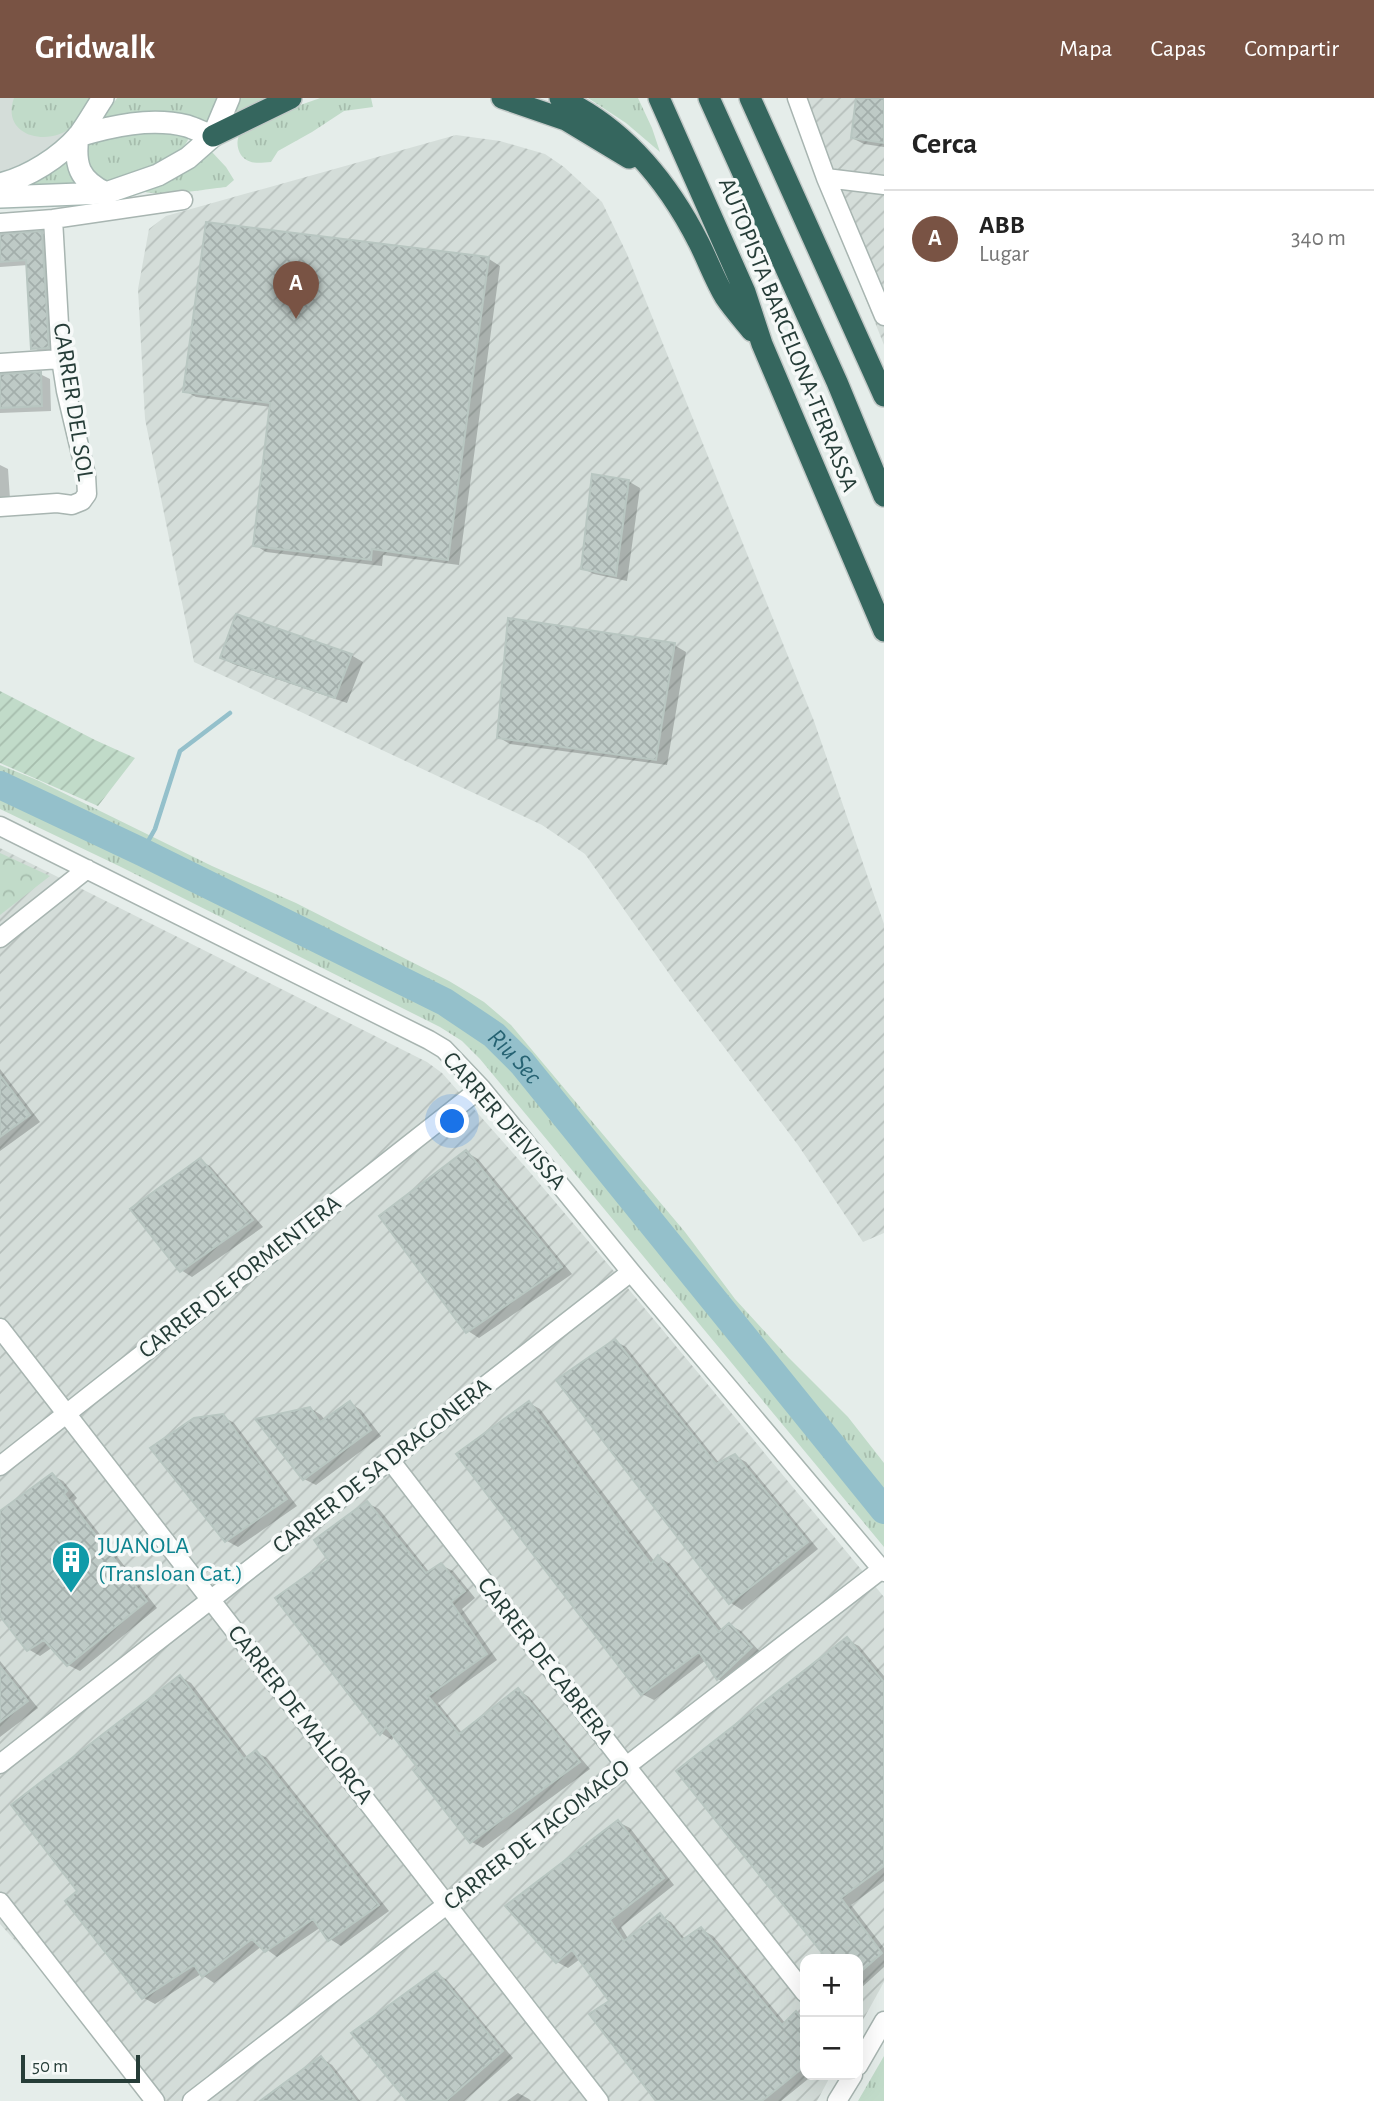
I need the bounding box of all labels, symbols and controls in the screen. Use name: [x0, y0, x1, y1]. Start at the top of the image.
text: Gridwalk: [35, 32, 155, 65]
text: Mapa: [1059, 37, 1112, 61]
text: Capas: [1150, 37, 1206, 61]
text: Compartir: [1244, 37, 1339, 61]
text: Cerca: [912, 129, 977, 159]
street label: AUTOPISTA BARCELONA-TERRASSA: [714, 175, 862, 495]
text: ABB: [979, 212, 1025, 238]
text: A: [928, 227, 942, 250]
text: 340 m: [1291, 227, 1346, 250]
text: Lugar: [979, 243, 1029, 266]
pin: A: [273, 261, 319, 319]
street label: CARRER DEL SOL: [49, 321, 97, 483]
water label: Riu Sec: [483, 1024, 547, 1089]
street label: CARRER D'EIVISSA: [438, 1047, 570, 1195]
your location: [435, 1104, 469, 1138]
street label: CARRER DE FORMENTERA: [135, 1191, 346, 1363]
street label: CARRER DE SA DRAGONERA: [269, 1374, 496, 1558]
place label: JUANOLA (Transloan Cat.): [98, 1534, 243, 1586]
building icon: JUANOLA (Transloan Cat.): [50, 1539, 92, 1594]
street label: CARRER DE CABRERA: [473, 1573, 617, 1749]
street label: CARRER DE MALLORCA: [223, 1621, 377, 1809]
street label: CARRER DE TAGOMAGO: [440, 1755, 634, 1915]
map controls: [800, 1954, 863, 2080]
button: +: [800, 1954, 863, 2017]
button: −: [800, 2017, 863, 2080]
scale bar: [21, 2052, 140, 2084]
text: 50 m: [32, 2057, 68, 2076]

